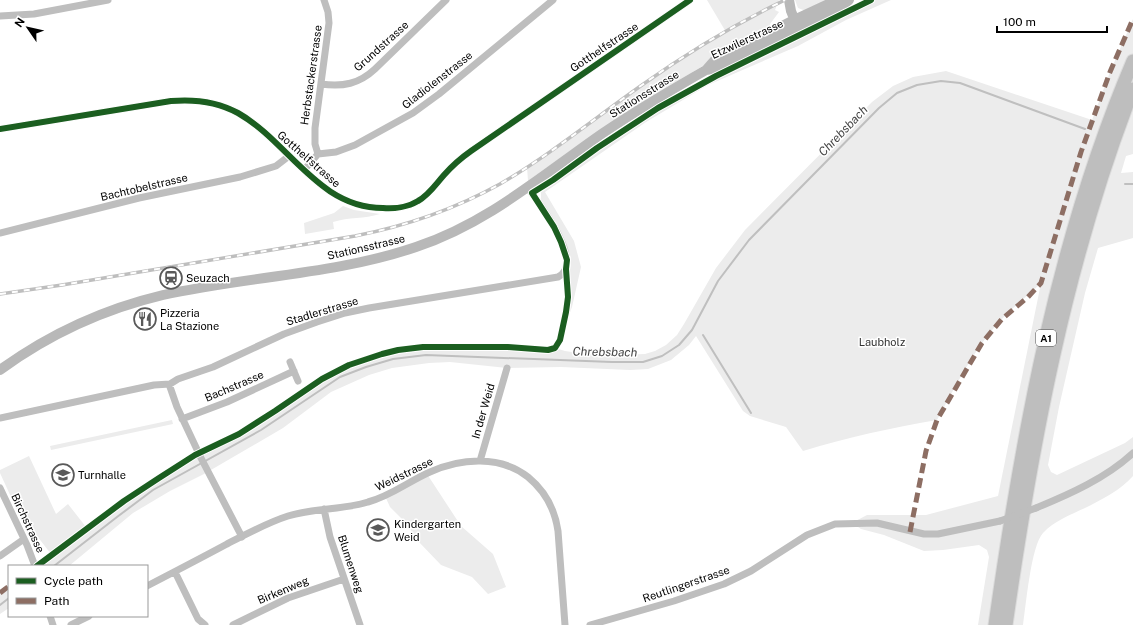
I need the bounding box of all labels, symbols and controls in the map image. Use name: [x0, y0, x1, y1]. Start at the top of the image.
north arrow: [8, 8, 48, 48]
scale bar: [997, 8, 1107, 34]
text: N: [12, 15, 27, 29]
text: 100 m: [1003, 15, 1036, 29]
street label: Etzwilerstrasse: [709, 17, 785, 61]
street label: Grundstrasse: [351, 18, 411, 74]
street label: Gotthelfstrasse: [568, 20, 640, 74]
street label: Herbstackerstrasse: [298, 24, 324, 126]
street label: Gladiolenstrasse: [400, 49, 474, 111]
street label: Stationsstrasse: [607, 68, 681, 120]
water label: Chrebsbach: [815, 103, 871, 159]
street label: Gotthelfstrasse: [275, 129, 343, 189]
street label: Bachtobelstrasse: [99, 171, 189, 203]
street label: Stationsstrasse: [326, 232, 406, 262]
station icon: Seuzach: [158, 265, 184, 291]
place label: Seuzach: [186, 272, 230, 284]
street label: Stadlerstrasse: [284, 294, 360, 328]
restaurant icon: Pizzeria La Stazione: [132, 306, 158, 332]
place label: Pizzeria La Stazione: [160, 307, 219, 332]
road number: A1: [1036, 330, 1056, 346]
park label: Laubholz: [859, 336, 905, 348]
water label: Chrebsbach: [573, 344, 638, 360]
street label: Bachstrasse: [203, 368, 265, 404]
street label: In der Weid: [469, 382, 497, 440]
street label: Weidstrasse: [373, 455, 435, 493]
school or university icon: Turnhalle: [50, 462, 76, 488]
place label: Turnhalle: [78, 469, 126, 481]
street label: Birchstrasse: [9, 492, 47, 554]
school or university icon: Kindergarten Weid: [365, 517, 391, 543]
place label: Kindergarten Weid: [394, 518, 461, 543]
street label: Blumenweg: [336, 533, 366, 595]
street label: Reutlingerstrasse: [641, 564, 731, 604]
legend: [8, 565, 148, 617]
text: Cycle path: [44, 574, 103, 588]
street label: Birkenweg: [256, 574, 310, 606]
text: Path: [44, 594, 70, 608]

